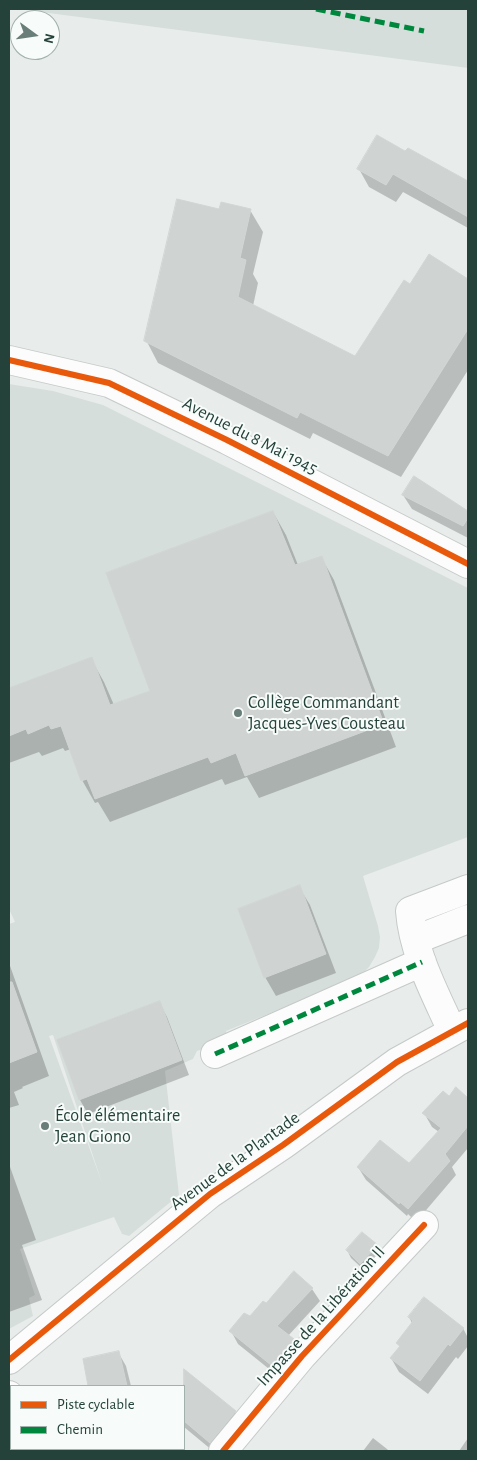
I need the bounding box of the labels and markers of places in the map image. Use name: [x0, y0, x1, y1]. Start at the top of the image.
place label: Collège Commandant Jacques-Yves Cousteau: [248, 692, 405, 734]
marker: Collège Commandant Jacques-Yves Cousteau: [232, 707, 244, 719]
place label: École élémentaire Jean Giono: [55, 1105, 180, 1148]
marker: École élémentaire Jean Giono: [39, 1120, 51, 1132]

